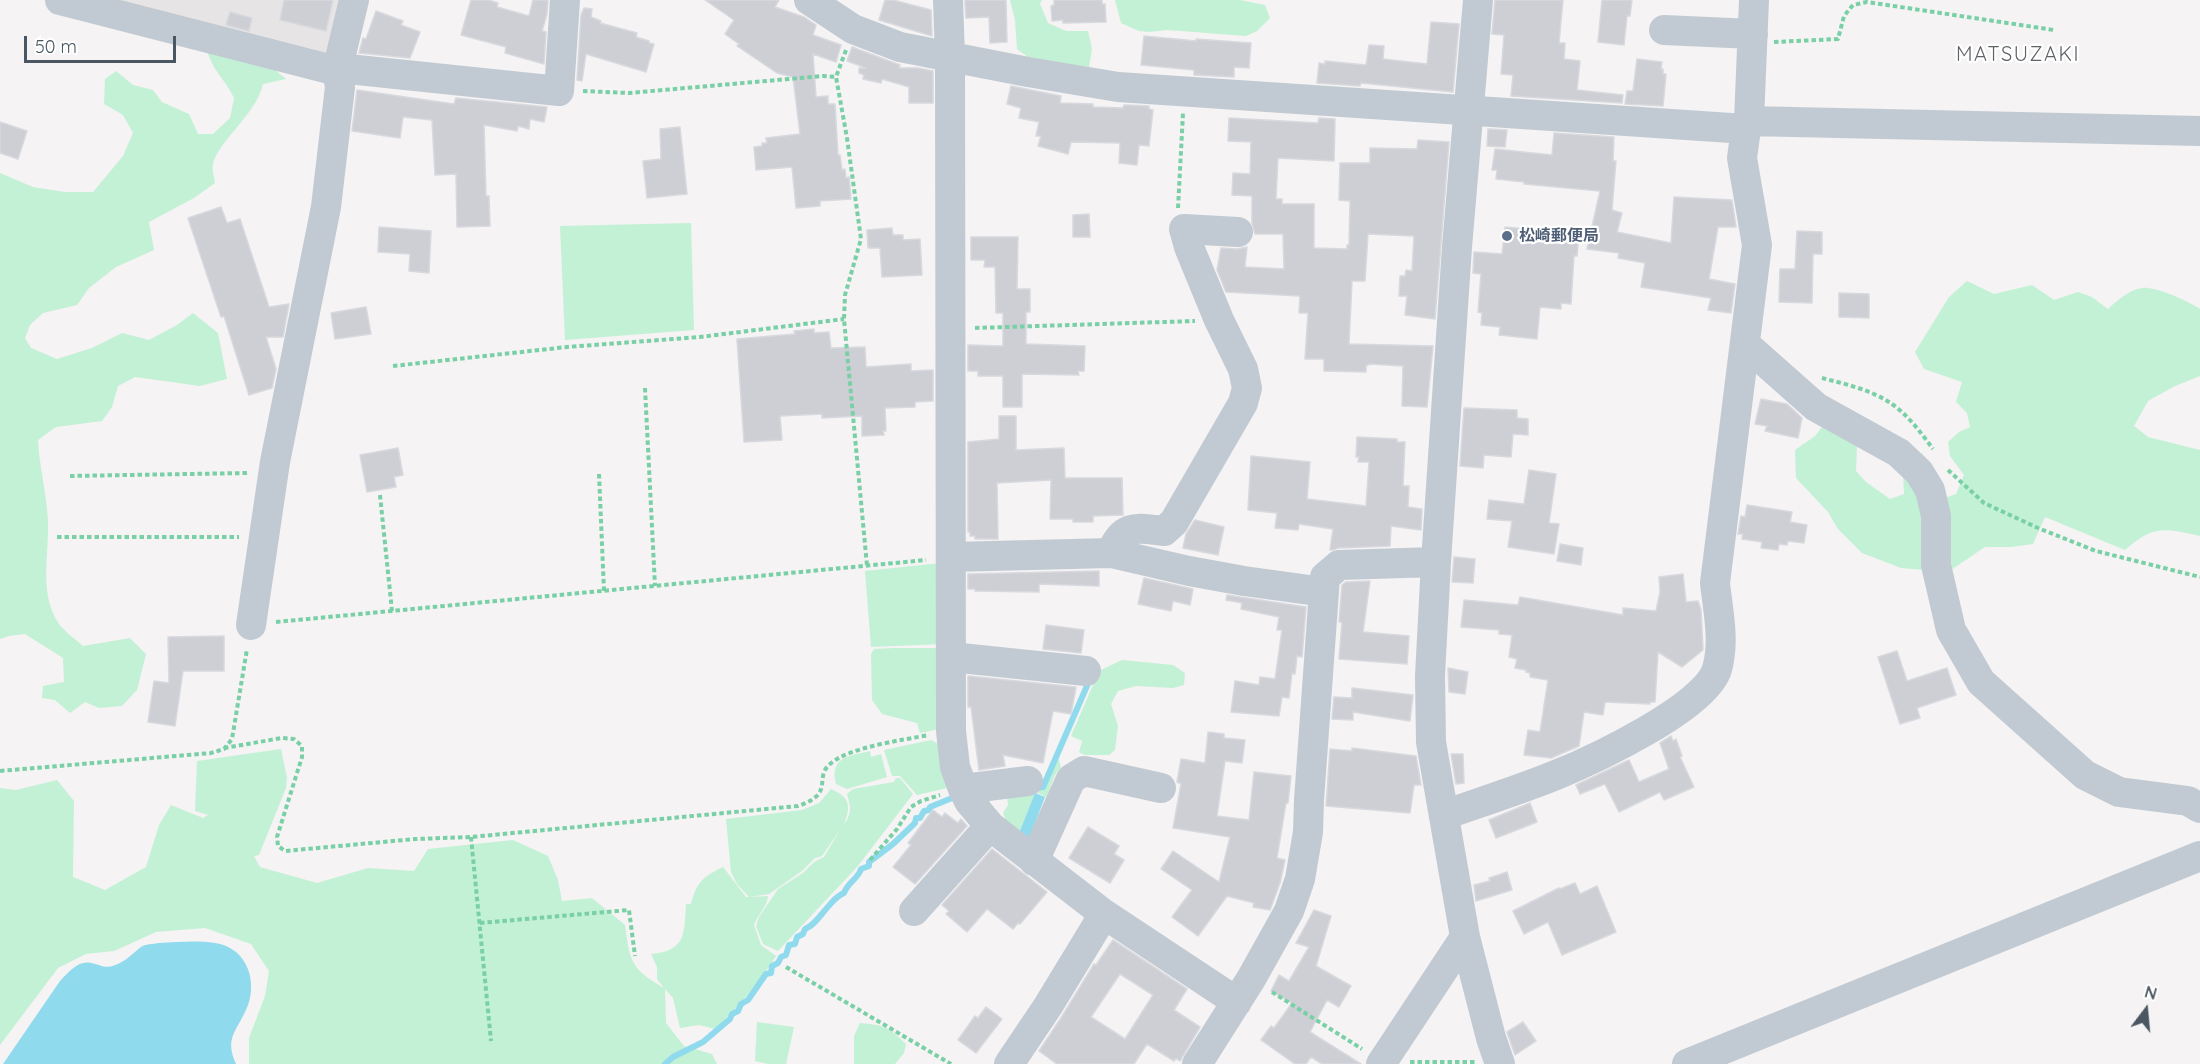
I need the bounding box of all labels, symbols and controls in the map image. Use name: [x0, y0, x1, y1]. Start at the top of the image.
scale bar: [27, 24, 178, 62]
text: 50 m: [35, 35, 77, 58]
district label: MATSUZAKI: [1956, 43, 2080, 67]
place label: 松崎郵便局: [1519, 226, 1599, 246]
marker: 松崎郵便局: [1500, 229, 1514, 243]
north arrow: [2116, 980, 2176, 1040]
text: N: [2143, 981, 2159, 1004]

